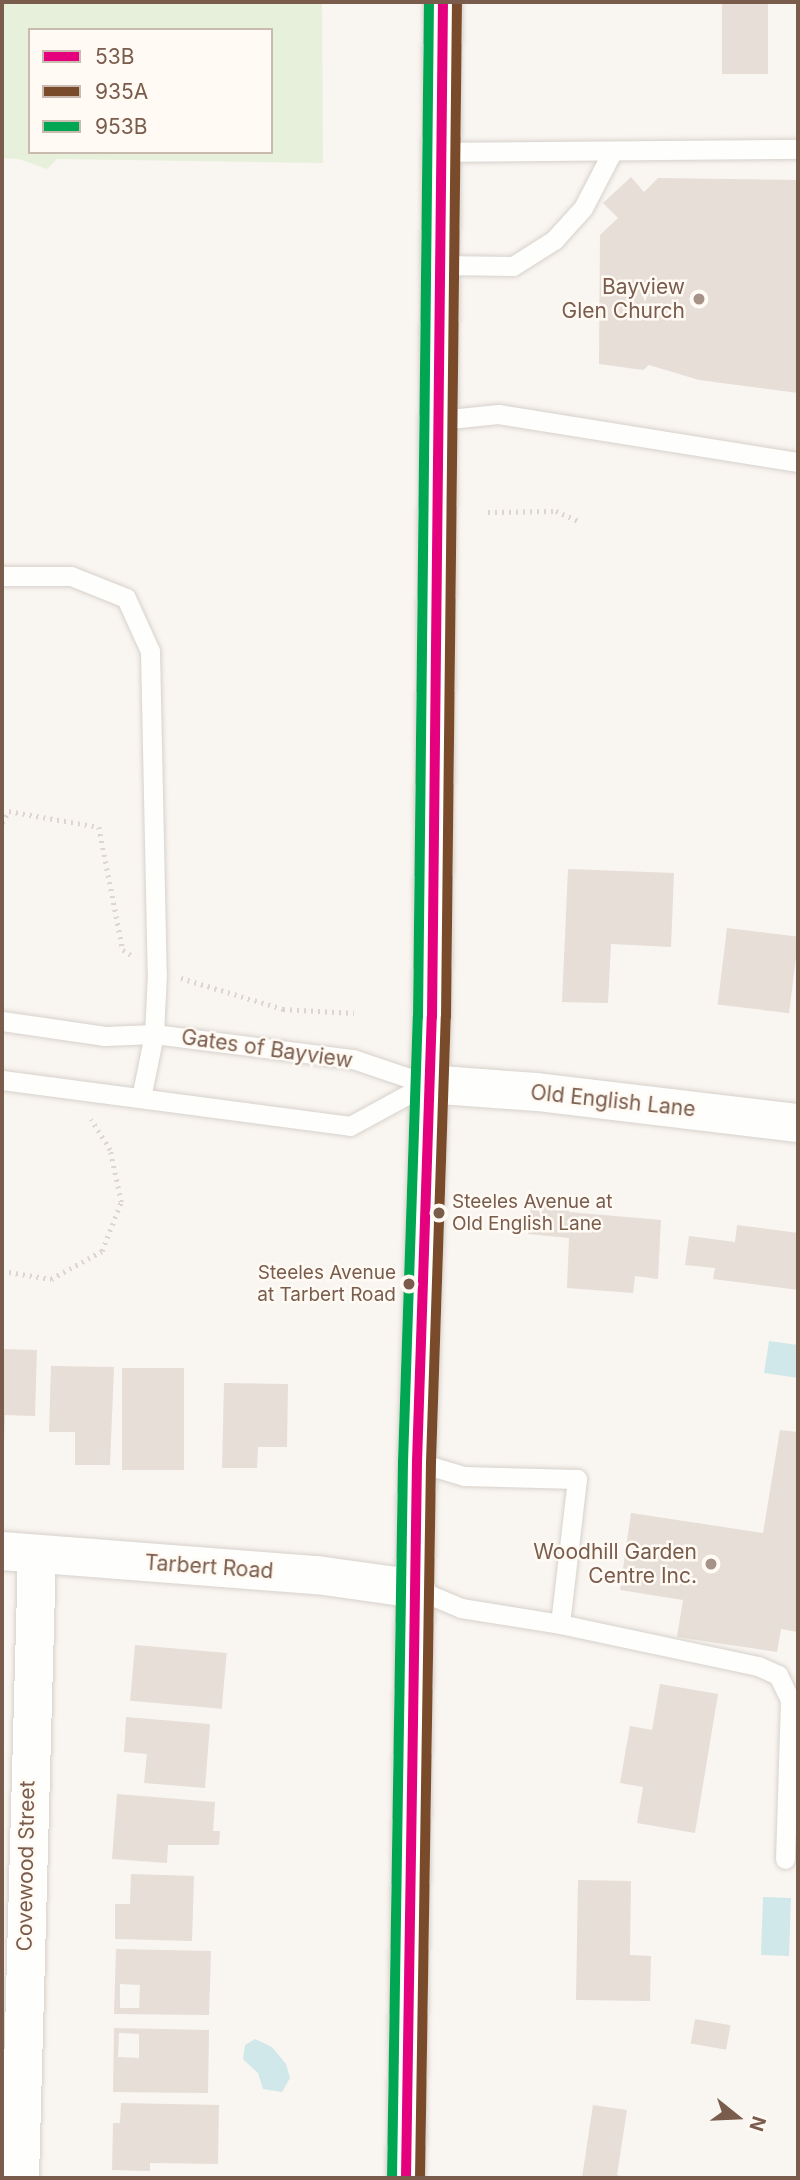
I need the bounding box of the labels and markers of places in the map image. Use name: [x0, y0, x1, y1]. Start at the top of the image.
place label: Bayview Glen Church: [562, 274, 685, 324]
marker: Bayview Glen Church: [691, 291, 707, 307]
place label: Steeles Avenue at Old English Lane: [452, 1191, 612, 1235]
marker: Steeles Avenue at Old English Lane: [432, 1206, 446, 1220]
place label: Steeles Avenue at Tarbert Road: [257, 1262, 396, 1306]
marker: Steeles Avenue at Tarbert Road: [402, 1277, 416, 1291]
place label: Woodhill Garden Centre Inc.: [533, 1539, 697, 1589]
marker: Woodhill Garden Centre Inc.: [703, 1556, 719, 1572]

